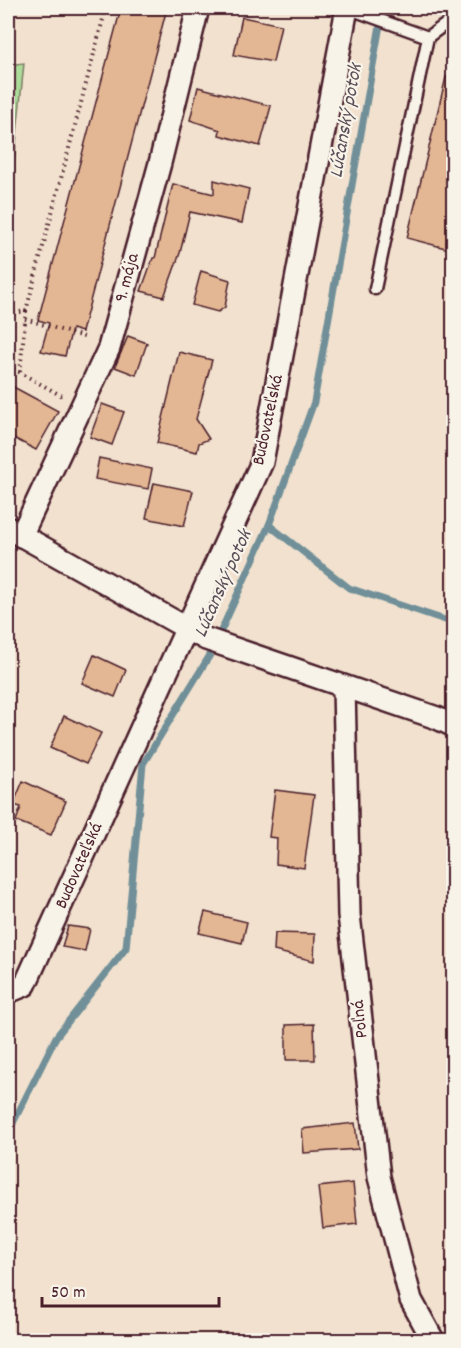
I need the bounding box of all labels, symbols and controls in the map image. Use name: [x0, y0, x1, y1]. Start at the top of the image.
water label: Lúčanský potok: [323, 60, 371, 180]
street label: 9. mája: [109, 250, 147, 305]
street label: Budovateľská: [247, 372, 291, 468]
water label: Lúčanský potok: [188, 524, 261, 642]
street label: Budovateľská: [50, 819, 110, 913]
street label: Poľná: [347, 999, 375, 1039]
scale bar: [42, 1270, 219, 1308]
text: 50 m: [51, 1281, 86, 1306]

